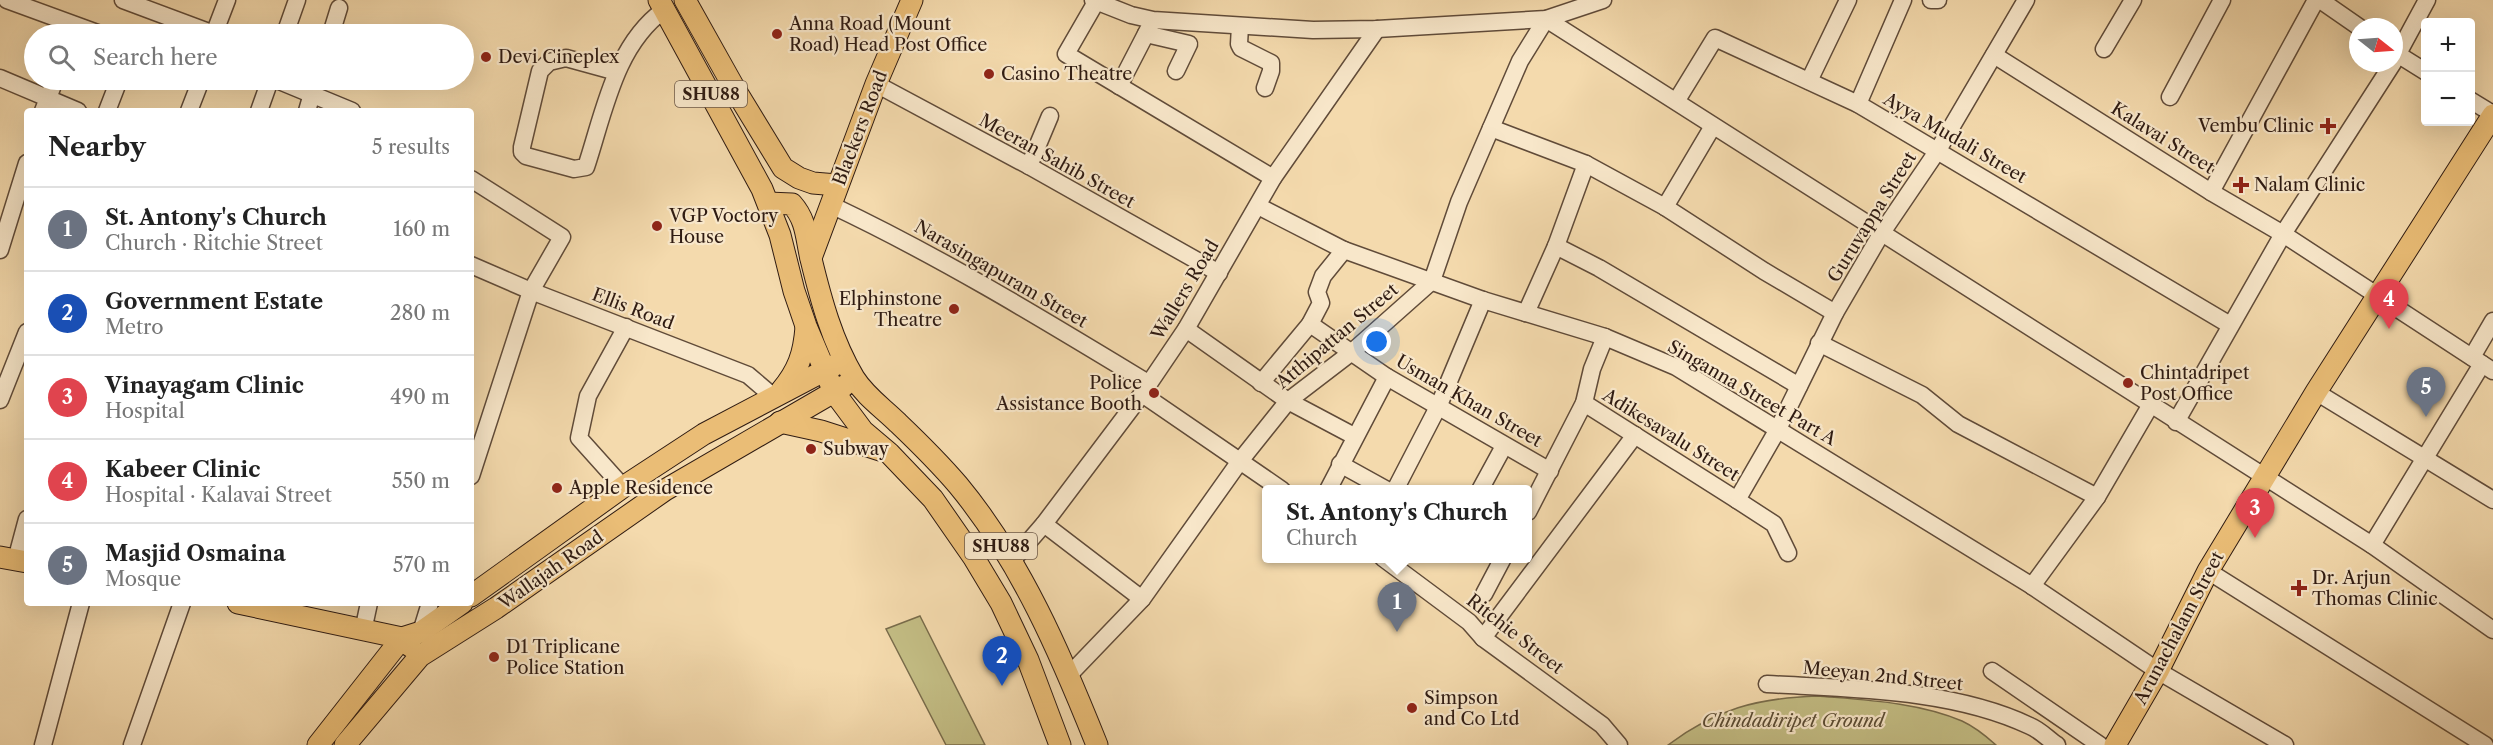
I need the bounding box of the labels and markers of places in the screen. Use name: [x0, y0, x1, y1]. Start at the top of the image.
place label: Anna Road (Mount Road) Head Post Office: [788, 13, 987, 56]
marker: Anna Road (Mount Road) Head Post Office: [770, 27, 784, 41]
place label: Devi Cineplex: [498, 46, 620, 68]
marker: Devi Cineplex: [479, 50, 493, 64]
place label: Casino Theatre: [1001, 63, 1132, 85]
marker: Casino Theatre: [982, 67, 996, 81]
place label: Vembu Clinic: [2197, 115, 2314, 137]
marker: Vembu Clinic: [2319, 117, 2337, 135]
place label: Nalam Clinic: [2254, 174, 2365, 196]
marker: Nalam Clinic: [2232, 176, 2250, 194]
place label: VGP Voctory House: [668, 205, 779, 248]
marker: VGP Voctory House: [650, 219, 664, 233]
pin: 4: [2370, 280, 2408, 329]
place label: Elphinstone Theatre: [839, 288, 942, 331]
marker: Elphinstone Theatre: [947, 302, 961, 316]
place label: Chintadripet Post Office: [2140, 362, 2250, 405]
pin: 5: [2406, 368, 2446, 417]
place label: Police Assistance Booth: [995, 372, 1142, 415]
marker: Chintadripet Post Office: [2121, 376, 2135, 390]
marker: Police Assistance Booth: [1147, 386, 1161, 400]
place label: Subway: [823, 438, 890, 460]
marker: Subway: [804, 442, 818, 456]
place label: Apple Residence: [568, 477, 713, 499]
marker: Apple Residence: [550, 481, 564, 495]
pin: 3: [2236, 488, 2274, 538]
place label: Dr. Arjun Thomas Clinic: [2312, 567, 2438, 610]
marker: Dr. Arjun Thomas Clinic: [2290, 579, 2308, 597]
pin: 1: [1378, 582, 1416, 632]
place label: D1 Triplicane Police Station: [506, 636, 624, 679]
pin: 2: [982, 636, 1022, 686]
marker: D1 Triplicane Police Station: [487, 650, 501, 664]
place label: Simpson and Co Ltd: [1424, 687, 1519, 730]
marker: Simpson and Co Ltd: [1405, 701, 1419, 715]

